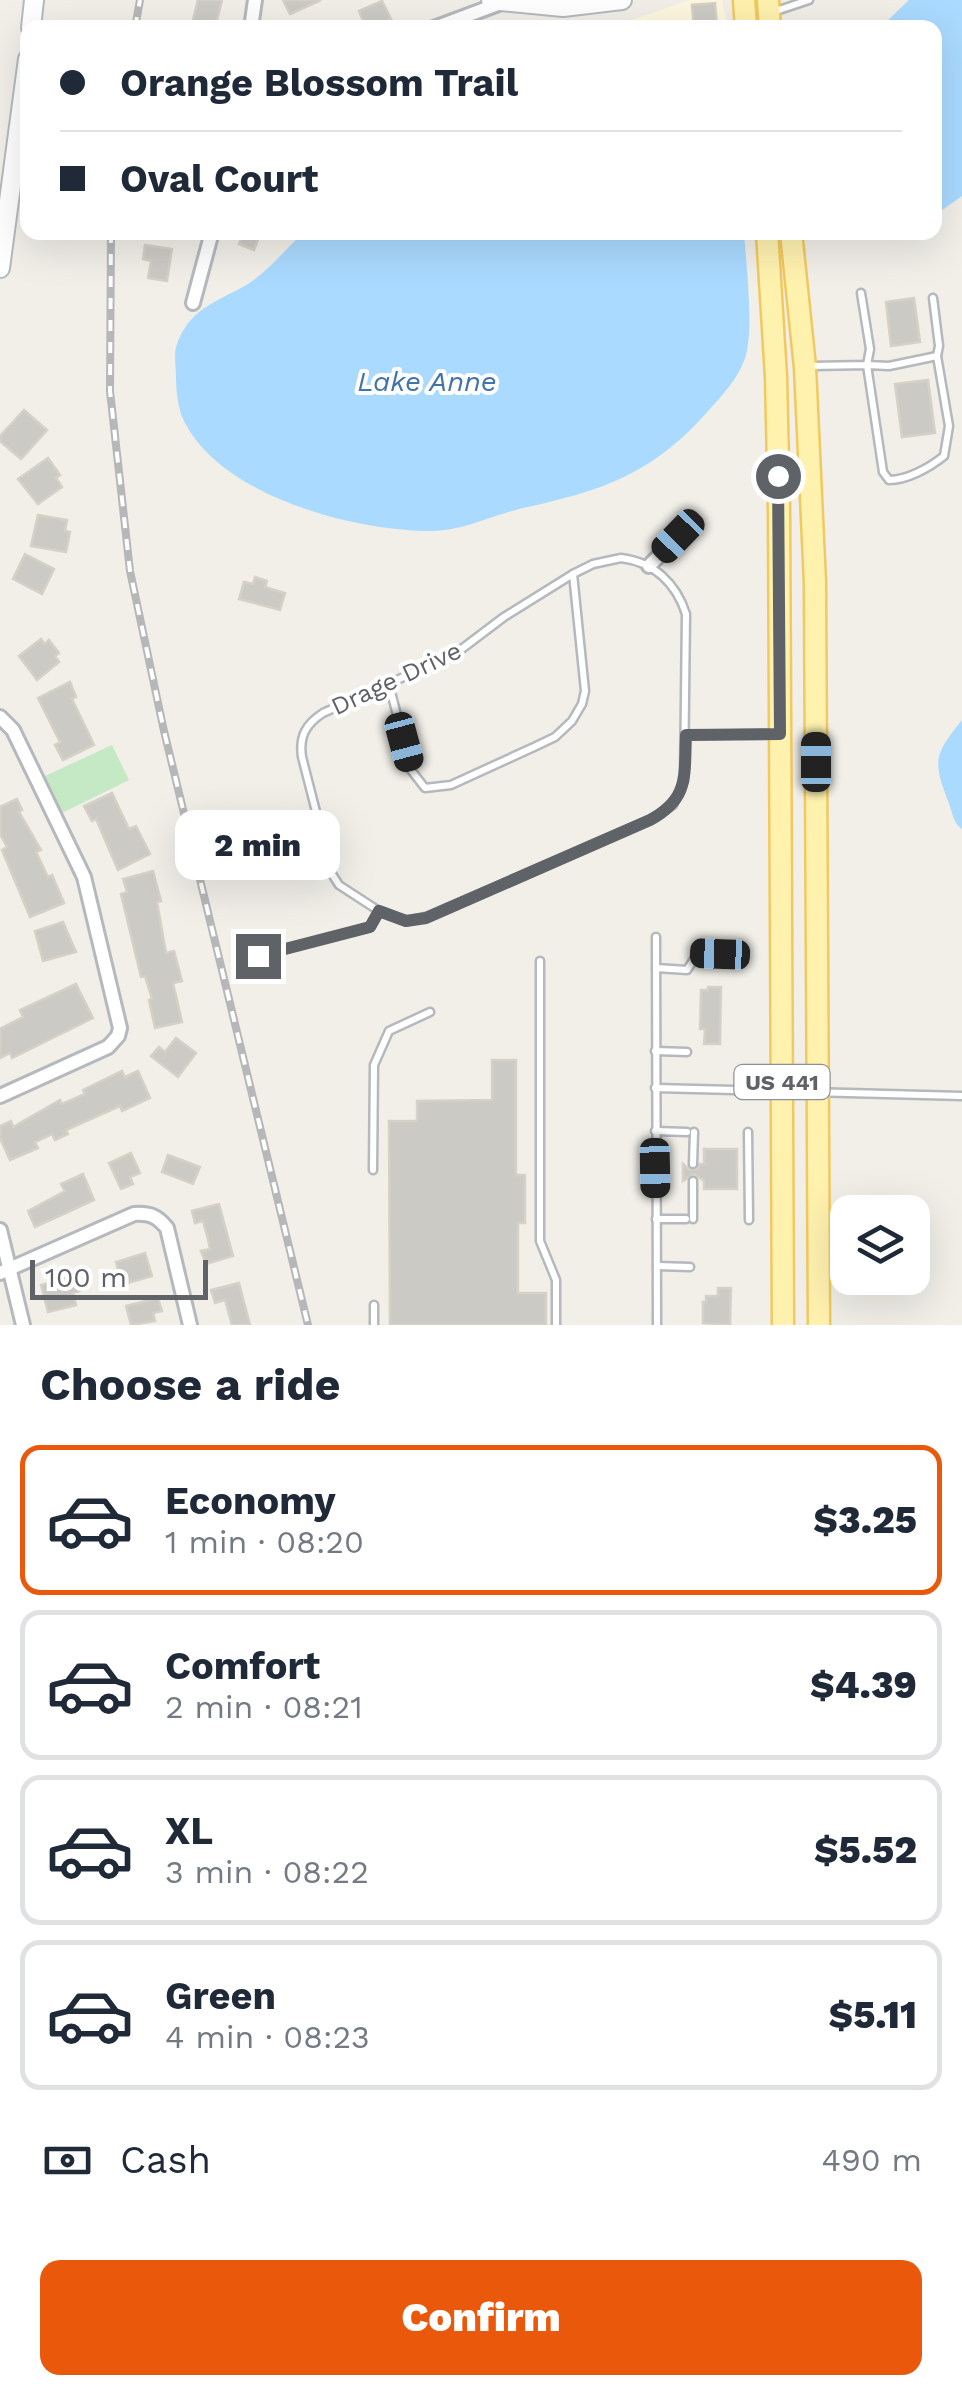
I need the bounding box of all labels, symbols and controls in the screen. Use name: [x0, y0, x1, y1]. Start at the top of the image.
text: Orange Blossom Trail: [120, 61, 518, 105]
text: Oval Court: [120, 157, 318, 201]
water label: Lake Anne: [357, 365, 497, 398]
route start: [756, 454, 801, 499]
car: [646, 504, 710, 568]
street label: Drage Drive: [326, 636, 466, 721]
car: [382, 709, 426, 775]
car: [801, 732, 831, 792]
callout: 2 min: [176, 811, 340, 881]
text: 2 min: [214, 826, 301, 864]
route end: [236, 934, 281, 979]
car: [689, 938, 751, 970]
road number: US 441: [734, 1065, 830, 1099]
car: [639, 1138, 671, 1198]
map controls: [830, 1195, 930, 1295]
button: layers: [830, 1195, 930, 1295]
scale bar: [30, 1255, 208, 1300]
text: 100 m: [45, 1261, 127, 1294]
text: Choose a ride: [40, 1358, 340, 1411]
icon: car: [45, 1475, 135, 1565]
text: Economy: [165, 1479, 336, 1523]
text: $3.25: [813, 1498, 917, 1542]
text: 1 min · 08:20: [165, 1523, 364, 1561]
icon: car: [45, 1640, 135, 1730]
text: Comfort: [165, 1644, 320, 1688]
text: $4.39: [810, 1663, 917, 1707]
text: 2 min · 08:21: [165, 1688, 363, 1726]
icon: car: [45, 1805, 135, 1895]
text: XL: [165, 1809, 213, 1853]
text: $5.52: [814, 1828, 917, 1872]
text: 3 min · 08:22: [165, 1853, 369, 1891]
icon: car: [45, 1970, 135, 2060]
text: Green: [165, 1974, 276, 2018]
text: $5.11: [829, 1993, 917, 2037]
text: 4 min · 08:23: [165, 2018, 370, 2056]
icon: cash: [40, 2133, 95, 2188]
text: Cash: [120, 2138, 211, 2182]
text: 490 m: [821, 2141, 922, 2179]
button: Confirm: [40, 2260, 922, 2375]

